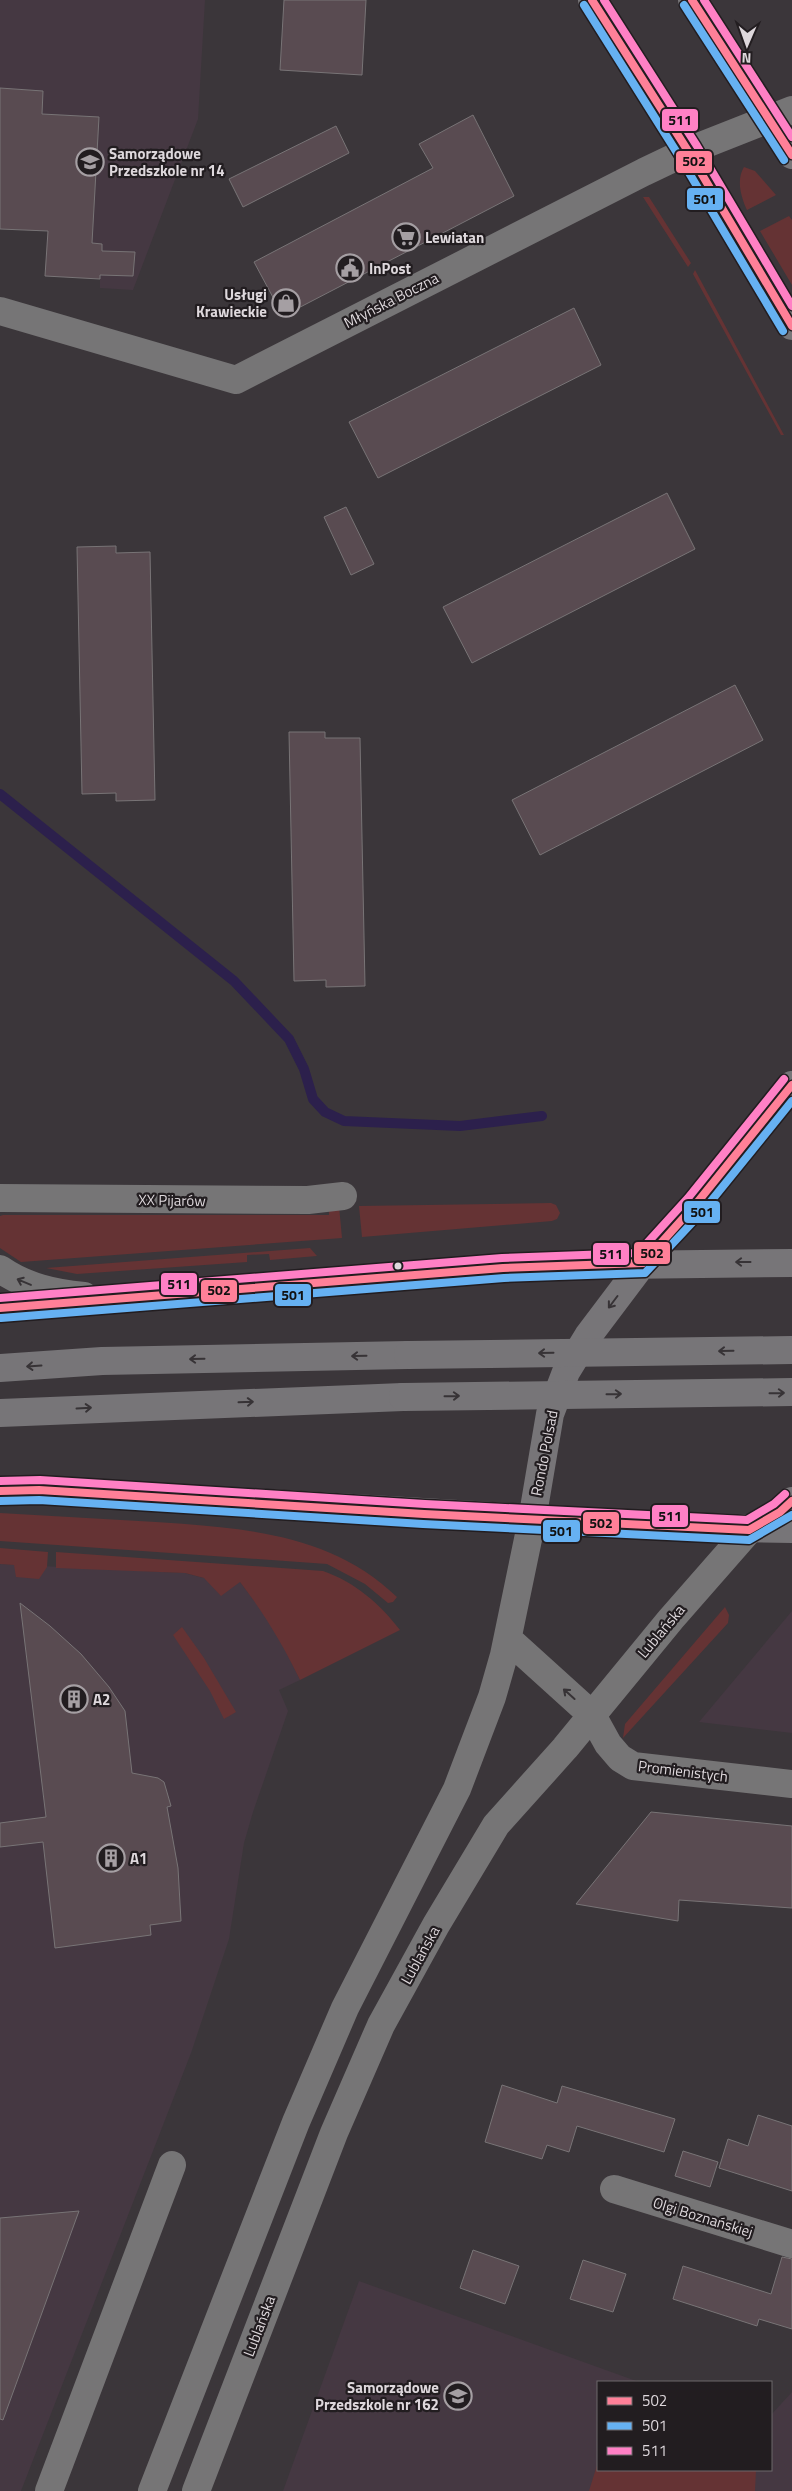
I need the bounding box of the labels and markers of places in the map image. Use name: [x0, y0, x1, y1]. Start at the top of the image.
place label: Samorządowe Przedszkole nr 14: [109, 142, 225, 182]
school or university icon: Samorządowe Przedszkole nr 14: [75, 147, 105, 177]
supermarket icon: Lewiatan: [391, 222, 421, 252]
place label: Lewiatan: [425, 226, 484, 249]
public building icon: InPost: [335, 253, 365, 283]
place label: InPost: [369, 257, 411, 280]
place label: Usługi Krawieckie: [196, 283, 267, 323]
shop icon: Usługi Krawieckie: [271, 288, 301, 318]
unlabelled marker: [393, 1261, 403, 1271]
building icon: A2: [59, 1684, 89, 1714]
place label: A2: [93, 1688, 110, 1711]
building icon: A1: [96, 1843, 126, 1873]
place label: A1: [130, 1847, 147, 1870]
place label: Samorządowe Przedszkole nr 162: [315, 2376, 439, 2416]
school or university icon: Samorządowe Przedszkole nr 162: [443, 2381, 473, 2411]

